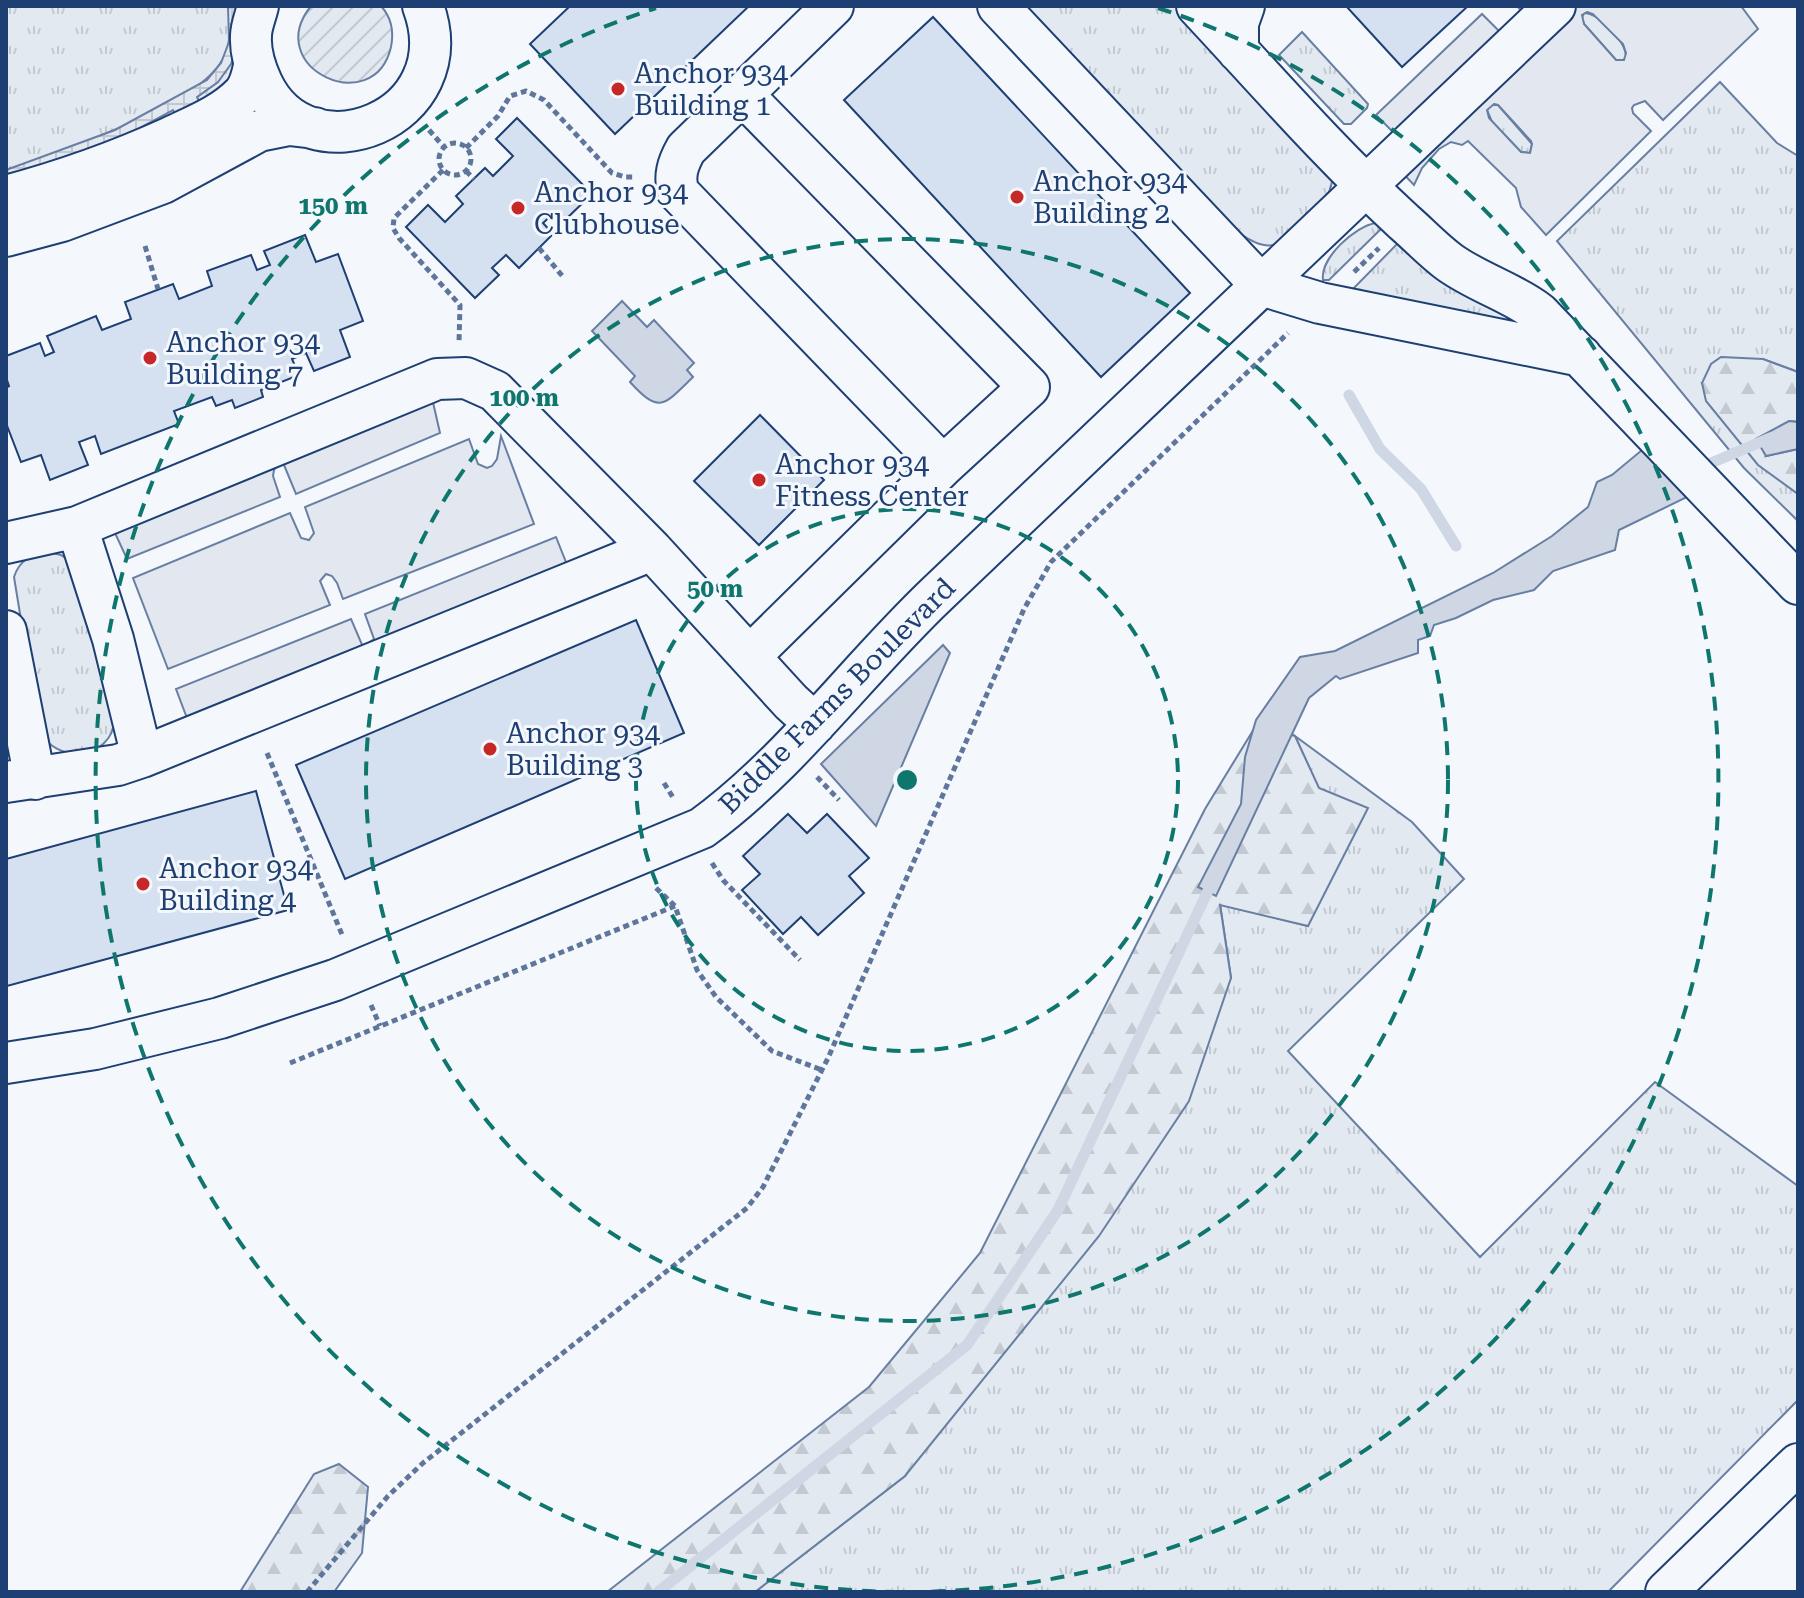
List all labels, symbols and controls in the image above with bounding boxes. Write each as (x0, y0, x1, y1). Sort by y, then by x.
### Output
place label: Anchor 934 Building 1 (634, 57, 789, 122)
marker: Anchor 934 Building 1 (609, 80, 627, 98)
place label: Anchor 934 Building 2 (1033, 165, 1188, 230)
place label: Anchor 934 Clubhouse (534, 176, 689, 241)
marker: Anchor 934 Building 2 (1008, 188, 1026, 206)
text: 150 m (298, 192, 368, 220)
marker: Anchor 934 Clubhouse (509, 199, 527, 217)
place label: Anchor 934 Building 7 (166, 326, 321, 391)
marker: Anchor 934 Building 7 (141, 349, 159, 367)
text: 100 m (489, 384, 559, 412)
place label: Anchor 934 Fitness Center (775, 448, 969, 513)
marker: Anchor 934 Fitness Center (750, 471, 768, 489)
street label: Biddle Farms Boulevard (712, 571, 962, 821)
text: 50 m (687, 575, 743, 603)
place label: Anchor 934 Building 3 (506, 717, 661, 782)
marker: Anchor 934 Building 3 (481, 740, 499, 758)
centre of rings (893, 766, 921, 794)
place label: Anchor 934 Building 4 (159, 852, 314, 917)
marker: Anchor 934 Building 4 (134, 875, 152, 893)

